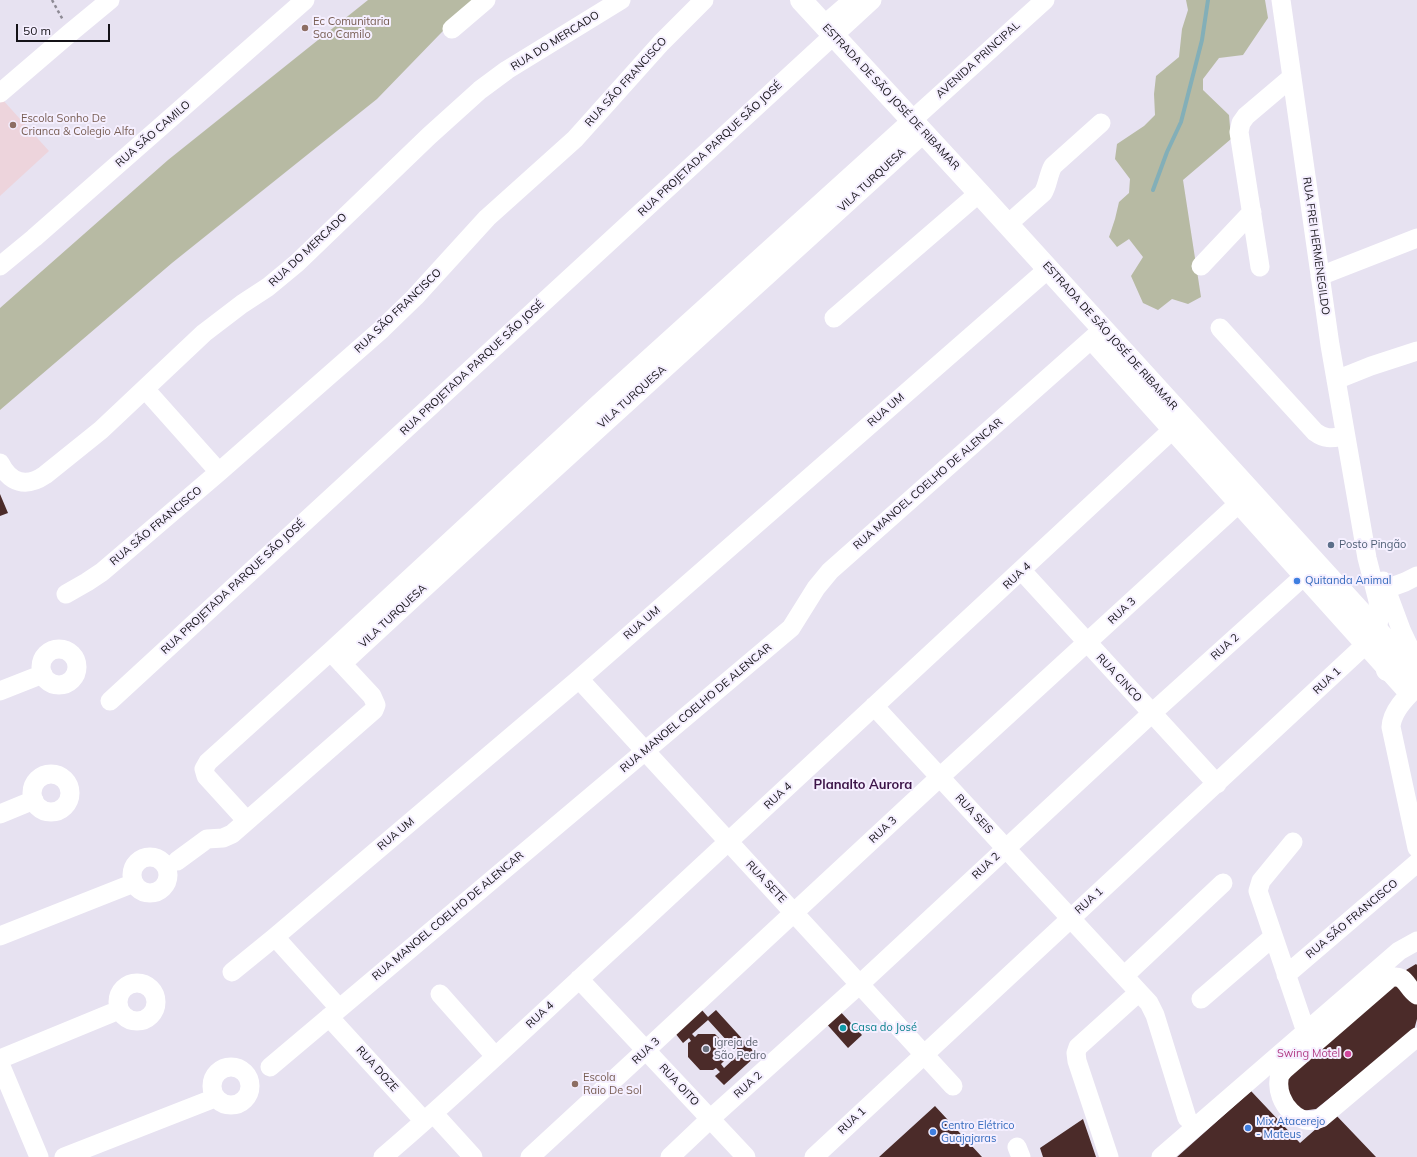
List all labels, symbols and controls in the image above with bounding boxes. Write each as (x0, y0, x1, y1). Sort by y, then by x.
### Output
street label: RUA DO MERCADO (508, 8, 602, 74)
place label: Ec Comunitaria Sao Camilo (313, 15, 390, 41)
scale bar (18, 16, 112, 42)
street label: AVENIDA PRINCIPAL (933, 19, 1023, 101)
street label: ESTRADA DE SÃO JOSÉ DE RIBAMAR (820, 21, 962, 173)
text: 50 m (23, 23, 51, 38)
marker: Ec Comunitaria Sao Camilo (300, 23, 310, 33)
street label: RUA SÃO FRANCISCO (582, 35, 670, 129)
street label: RUA PROJETADA PARQUE SÃO JOSÉ (635, 79, 785, 219)
street label: RUA SÃO CAMILO (113, 98, 193, 170)
place label: Escola Sonho De Crianca & Colegio Alfa (21, 112, 135, 138)
marker: Escola Sonho De Crianca & Colegio Alfa (8, 120, 18, 130)
street label: VILA TURQUESA (836, 145, 908, 215)
street label: RUA FREI HERMENEGILDO (1300, 176, 1332, 316)
street label: RUA DO MERCADO (266, 210, 350, 290)
street label: ESTRADA DE SÃO JOSÉ DE RIBAMAR (1040, 259, 1180, 413)
street label: RUA SÃO FRANCISCO (352, 266, 444, 356)
street label: RUA PROJETADA PARQUE SÃO JOSÉ (397, 298, 547, 438)
street label: VILA TURQUESA (595, 363, 669, 431)
street label: RUA UM (865, 391, 907, 429)
street label: RUA MANOEL COELHO DE ALENCAR (851, 416, 1005, 552)
street label: RUA SÃO FRANCISCO (107, 484, 205, 568)
street label: RUA PROJETADA PARQUE SÃO JOSÉ (158, 517, 308, 657)
place label: Posto Pingão (1339, 538, 1406, 552)
marker: Posto Pingão (1326, 540, 1336, 550)
street label: RUA 4 (1000, 560, 1034, 592)
place label: Quitanda Animal (1305, 574, 1391, 588)
marker: Quitanda Animal (1292, 576, 1302, 586)
street label: VILA TURQUESA (357, 581, 429, 651)
street label: RUA 3 (1105, 595, 1139, 627)
street label: RUA UM (621, 604, 663, 642)
street label: RUA 2 (1208, 631, 1242, 663)
street label: RUA MANOEL COELHO DE ALENCAR (618, 641, 774, 775)
street label: RUA CINCO (1093, 651, 1145, 705)
street label: RUA 1 (1310, 665, 1344, 697)
district label: Planalto Aurora (814, 777, 912, 793)
street label: RUA 4 (761, 780, 795, 812)
street label: RUA SEIS (952, 791, 996, 837)
street label: RUA 3 (866, 814, 900, 846)
street label: RUA UM (375, 815, 417, 853)
street label: RUA MANOEL COELHO DE ALENCAR (370, 849, 526, 983)
street label: RUA 2 (969, 850, 1003, 882)
street label: RUA SETE (743, 858, 789, 906)
street label: RUA SÃO FRANCISCO (1303, 877, 1401, 961)
street label: RUA 1 (1072, 885, 1106, 917)
street label: RUA 4 (523, 999, 557, 1031)
place label: Casa do José (851, 1021, 917, 1035)
marker: Casa do José (838, 1023, 848, 1033)
street label: RUA 3 (629, 1035, 663, 1067)
place label: Igreja de São Pedro (714, 1036, 766, 1062)
street label: RUA DOZE (353, 1044, 401, 1094)
marker: Igreja de São Pedro (701, 1044, 711, 1054)
place label: Swing Motel (1277, 1047, 1340, 1061)
marker: Swing Motel (1343, 1049, 1353, 1059)
street label: RUA OITO (656, 1061, 702, 1109)
street label: RUA 2 (731, 1069, 765, 1101)
place label: Escola Raio De Sol (583, 1071, 642, 1097)
marker: Escola Raio De Sol (570, 1079, 580, 1089)
street label: RUA 1 (835, 1105, 869, 1137)
place label: Mix Atacerejo - Mateus (1256, 1115, 1325, 1141)
place label: Centro Elétrico Guajajaras (941, 1119, 1015, 1145)
marker: Mix Atacerejo - Mateus (1243, 1123, 1253, 1133)
marker: Centro Elétrico Guajajaras (928, 1127, 938, 1137)

